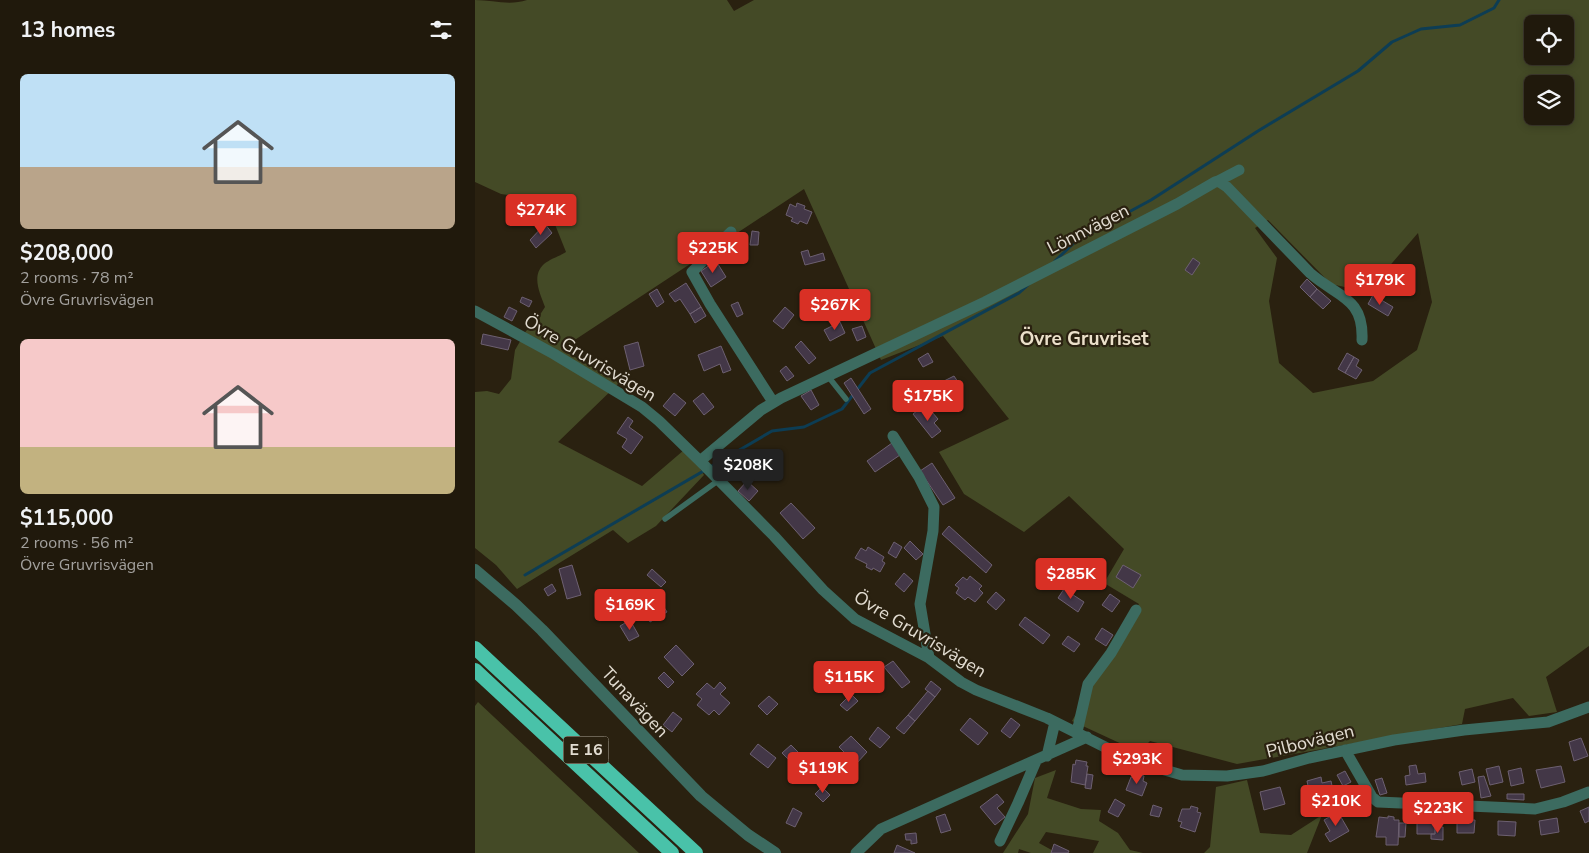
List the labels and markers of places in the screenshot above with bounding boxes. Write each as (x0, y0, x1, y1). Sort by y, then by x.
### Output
pin: $274K (506, 194, 576, 236)
pin: $225K (678, 232, 748, 274)
pin: $179K (1345, 264, 1415, 306)
pin: $267K (800, 288, 870, 331)
pin: $175K (893, 380, 963, 422)
pin: $208K (713, 448, 783, 491)
pin: $285K (1036, 558, 1106, 600)
pin: $169K (595, 588, 665, 631)
pin: $115K (814, 660, 884, 703)
pin: $293K (1102, 742, 1172, 785)
pin: $119K (788, 752, 858, 794)
pin: $210K (1301, 784, 1371, 827)
pin: $223K (1403, 792, 1473, 834)

